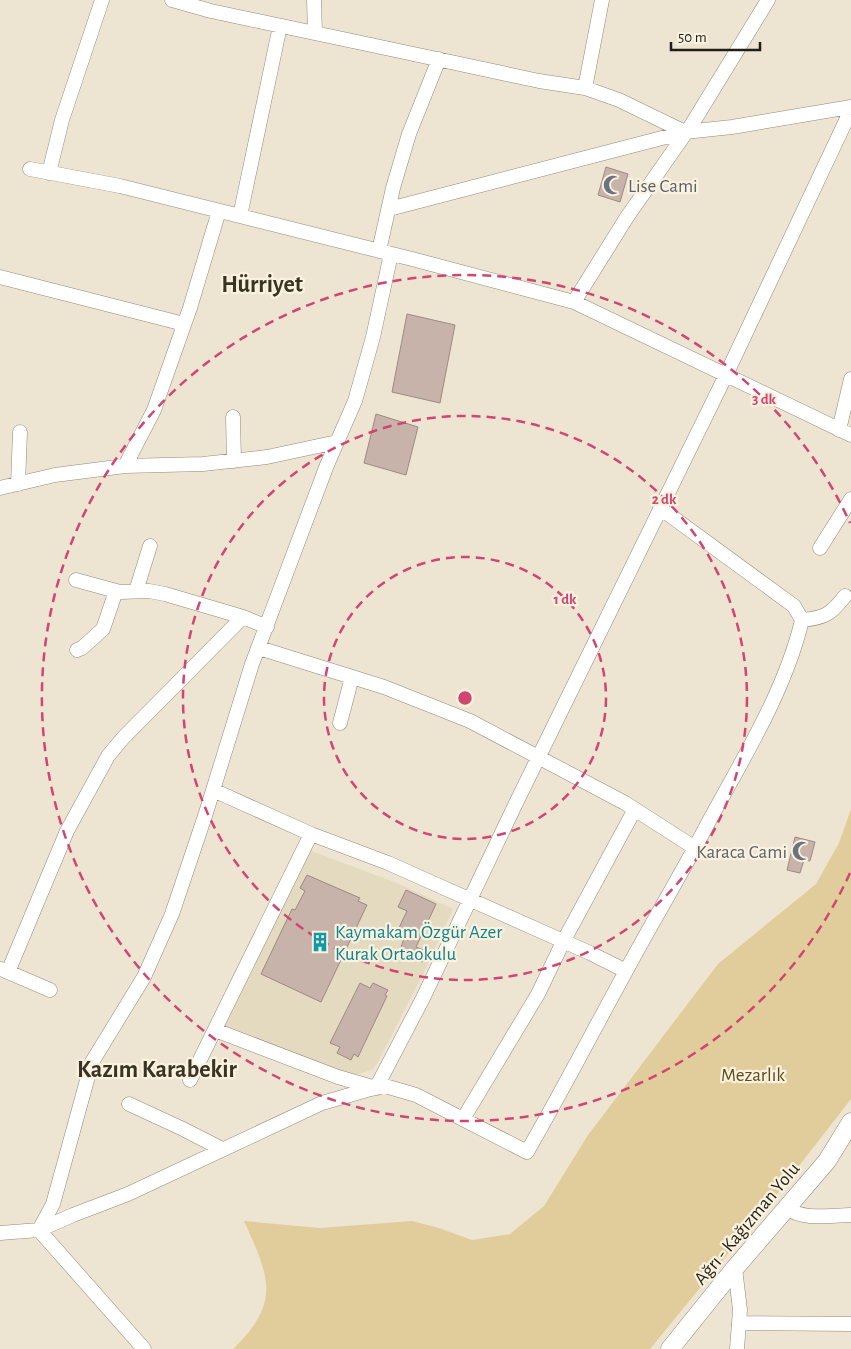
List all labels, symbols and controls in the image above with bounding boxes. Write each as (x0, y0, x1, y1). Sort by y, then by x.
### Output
scale bar (671, 20, 760, 52)
text: 50 m (678, 30, 707, 45)
mosque icon: Lise Cami (602, 174, 624, 196)
place label: Lise Cami (628, 177, 698, 196)
district label: Hürriyet (221, 273, 303, 297)
text: 3 dk (752, 392, 777, 407)
text: 2 dk (652, 492, 677, 507)
text: 1 dk (554, 592, 577, 607)
centre of rings (456, 689, 474, 707)
mosque icon: Karaca Cami (791, 840, 813, 862)
place label: Karaca Cami (696, 843, 787, 862)
place label: Kaymakam Özgür Azer Kurak Ortaokulu (335, 922, 502, 964)
building icon: Kaymakam Özgür Azer Kurak Ortaokulu (309, 931, 331, 953)
district label: Kazım Karabekir (77, 1058, 238, 1082)
park label: Mezarlık (721, 1066, 785, 1085)
street label: Ağrı - Kağızman Yolu (691, 1159, 804, 1289)

